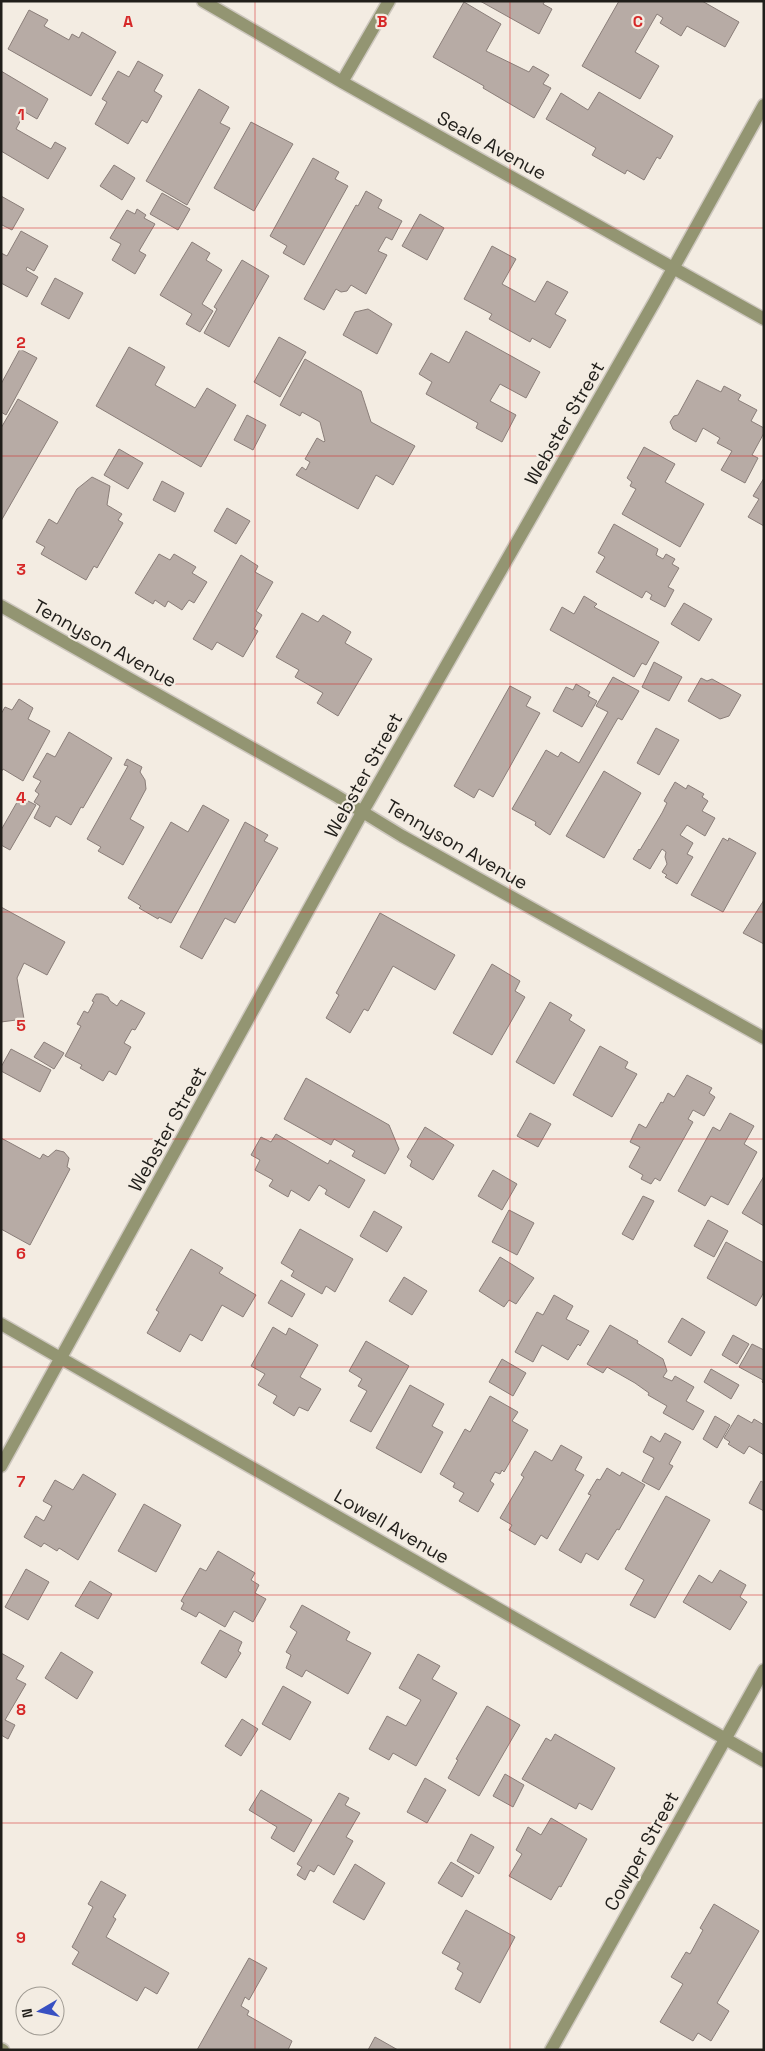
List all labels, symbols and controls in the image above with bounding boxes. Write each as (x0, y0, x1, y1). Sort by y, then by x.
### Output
text: A (123, 11, 133, 32)
text: B (377, 11, 387, 32)
text: C (633, 11, 643, 32)
text: 1 (17, 104, 25, 125)
street label: Seale Avenue (433, 105, 551, 186)
text: 2 (16, 332, 26, 353)
street label: Webster Street (519, 357, 610, 490)
text: 3 (16, 559, 26, 580)
street label: Tennyson Avenue (29, 594, 181, 693)
street label: Webster Street (319, 708, 408, 842)
text: 4 (16, 787, 26, 808)
street label: Tennyson Avenue (381, 794, 532, 895)
text: 5 (16, 1015, 26, 1036)
street label: Webster Street (123, 1062, 212, 1196)
text: 6 (16, 1243, 26, 1264)
text: 7 (17, 1471, 26, 1492)
street label: Lowell Avenue (330, 1483, 454, 1570)
text: 8 (16, 1699, 26, 1720)
street label: Cowper Street (598, 1787, 685, 1915)
text: 9 (16, 1927, 26, 1948)
north arrow (15, 1986, 65, 2036)
text: N (18, 2007, 37, 2019)

